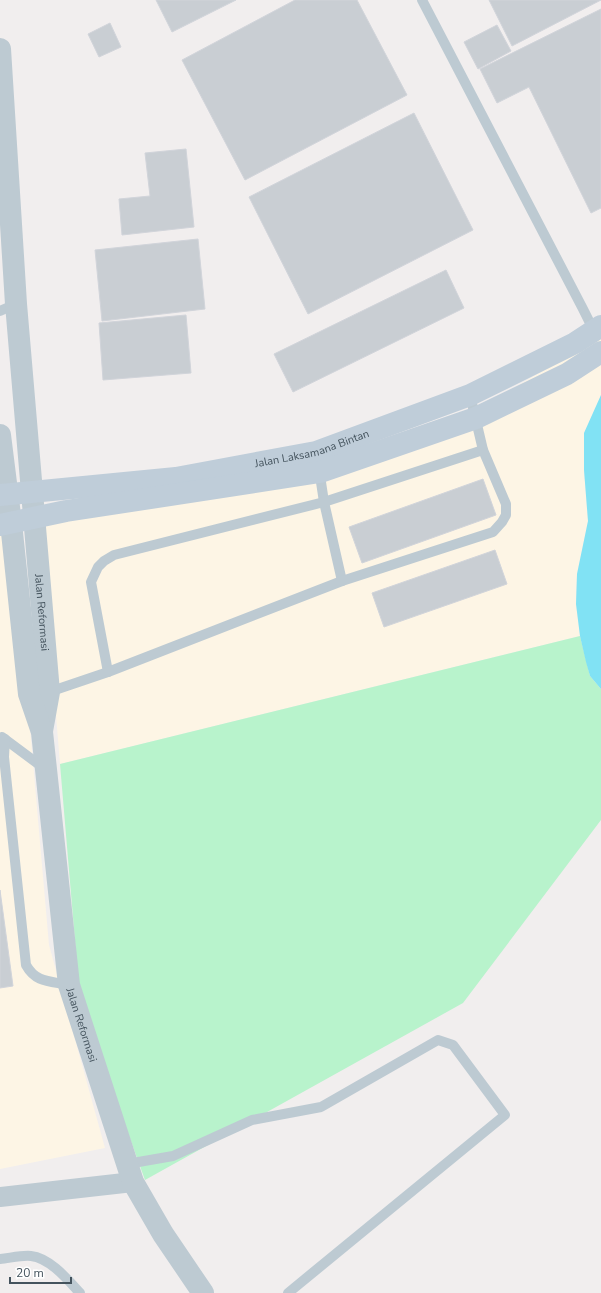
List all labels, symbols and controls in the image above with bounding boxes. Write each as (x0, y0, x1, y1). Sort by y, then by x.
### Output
street label: Jalan Laksamana Bintan (252, 426, 371, 471)
street label: Jalan Reformasi (31, 572, 53, 652)
street label: Jalan Reformasi (63, 985, 101, 1064)
scale bar (10, 1259, 71, 1285)
text: 20 m (16, 1265, 44, 1281)

